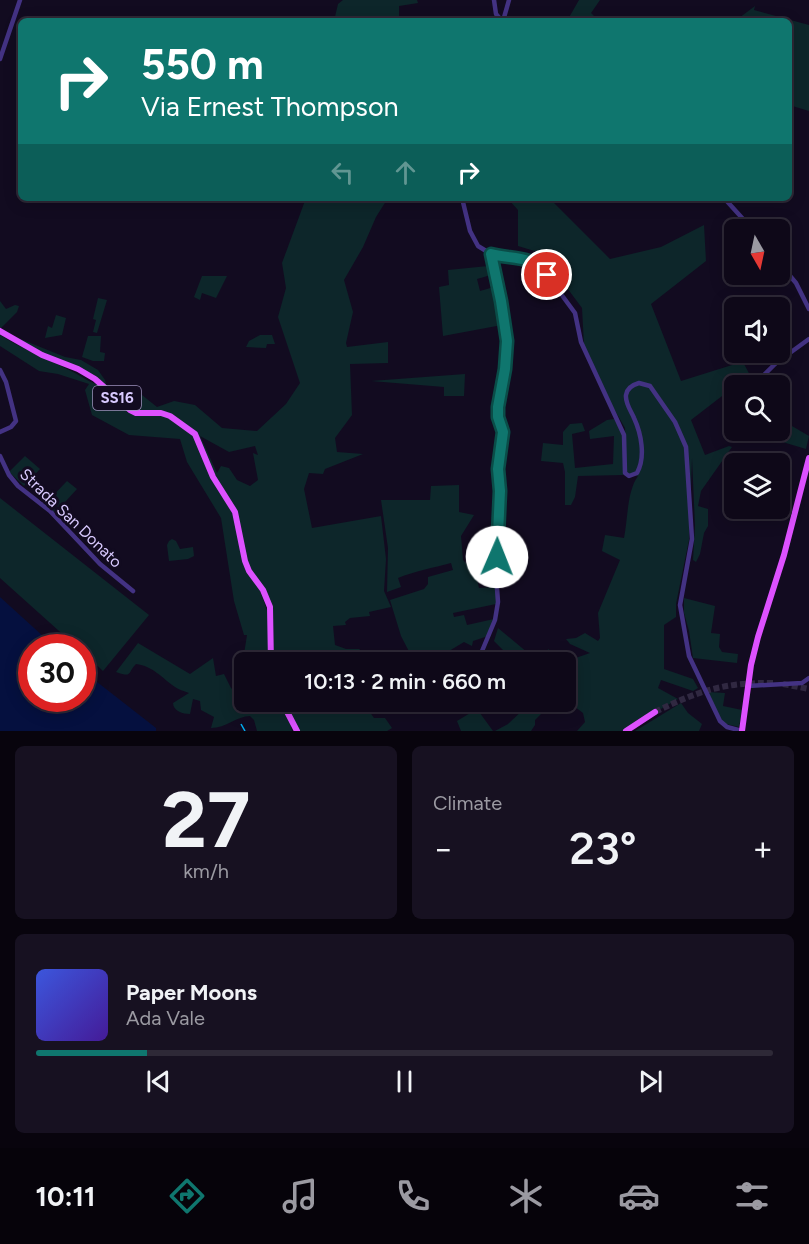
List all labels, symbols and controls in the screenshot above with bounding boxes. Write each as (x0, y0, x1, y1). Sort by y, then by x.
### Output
text: 550 m (141, 39, 264, 90)
icon: right (42, 42, 120, 120)
text: Via Ernest Thompson (141, 90, 399, 123)
icon: left (326, 156, 359, 189)
icon: ahead (389, 156, 422, 189)
icon: right (452, 156, 485, 189)
north arrow (724, 219, 790, 285)
map controls (724, 219, 790, 519)
pin (521, 249, 572, 300)
icon: arrive (530, 258, 563, 291)
button: sound (724, 297, 790, 363)
button: search (724, 375, 790, 441)
road number: SS16 (93, 386, 141, 410)
button: layers (724, 453, 790, 519)
street label: Strada San Donato (16, 464, 126, 572)
position arrow (465, 525, 529, 589)
speed limit sign: 30 (18, 634, 96, 712)
text: 10:13 · 2 min · 660 m (304, 668, 506, 695)
text: 27 (162, 773, 250, 867)
text: Climate (433, 791, 502, 815)
text: 23° (569, 821, 637, 875)
text: − (433, 829, 454, 868)
text: + (752, 829, 773, 868)
text: km/h (183, 859, 229, 883)
text: Paper Moons (126, 979, 257, 1006)
text: Ada Vale (126, 1006, 205, 1030)
icon: previous (142, 1065, 175, 1098)
icon: pause (388, 1065, 421, 1098)
icon: next (634, 1065, 667, 1098)
icon: directions (166, 1175, 208, 1217)
icon: music (279, 1175, 321, 1217)
icon: phone (392, 1175, 434, 1217)
icon: climate (505, 1175, 547, 1217)
icon: car (618, 1175, 660, 1217)
icon: filters (731, 1175, 773, 1217)
text: 10:11 (36, 1180, 95, 1213)

